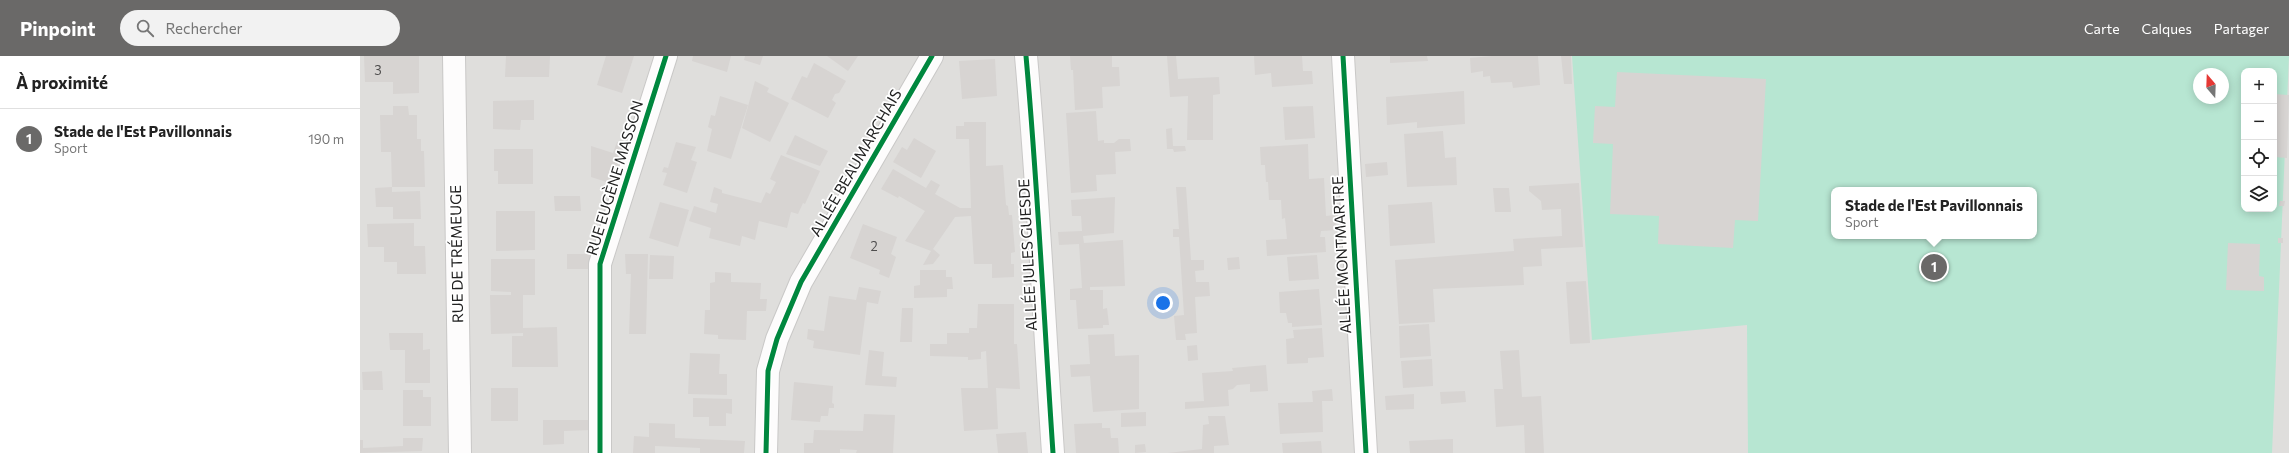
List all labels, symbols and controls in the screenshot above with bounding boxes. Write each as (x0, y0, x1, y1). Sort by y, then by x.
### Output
search box (120, 10, 400, 46)
text: Pinpoint (20, 17, 96, 40)
icon: search (134, 17, 156, 39)
text: Rechercher (166, 19, 243, 37)
text: Carte (2084, 20, 2120, 37)
text: Calques (2142, 20, 2192, 37)
text: Partager (2214, 20, 2269, 37)
house number: 3 (374, 62, 382, 78)
north arrow (2193, 68, 2229, 104)
map controls (2241, 68, 2277, 212)
button: + (2241, 68, 2277, 104)
text: À proximité (16, 72, 108, 93)
street label: ALLÉE BEAUMARCHAIS (805, 85, 905, 239)
street label: RUE EUGÈNE MASSON (581, 98, 646, 257)
button: − (2241, 104, 2277, 140)
text: Stade de l'Est Pavillonnais (54, 122, 232, 140)
text: 1 (26, 131, 32, 147)
text: 190 m (308, 131, 344, 147)
text: Sport (54, 140, 88, 156)
button: locate (2241, 140, 2277, 176)
street label: ALLÉE MONTMARTRE (1327, 176, 1354, 334)
button: layers (2241, 176, 2277, 212)
street label: ALLÉE JULES GUESDE (1013, 178, 1040, 332)
street label: RUE DE TRÉMEUGE (445, 185, 466, 323)
popup (1831, 187, 2037, 239)
text: Stade de l'Est Pavillonnais (1845, 196, 2023, 214)
text: Sport (1845, 214, 1879, 230)
house number: 2 (870, 238, 878, 254)
pin: 1 (1921, 252, 1947, 282)
your location (1153, 293, 1173, 313)

